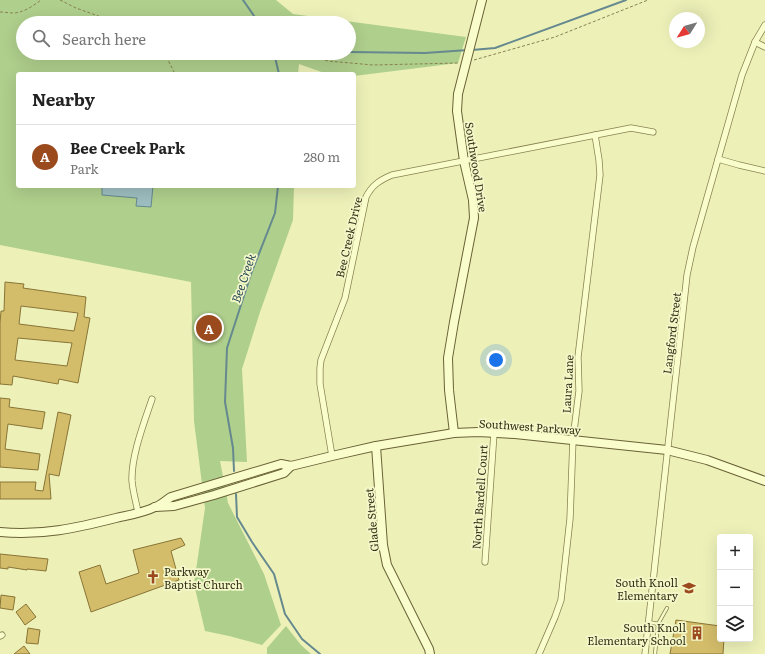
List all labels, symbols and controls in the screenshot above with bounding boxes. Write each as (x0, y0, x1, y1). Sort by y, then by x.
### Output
north arrow (669, 12, 705, 48)
search box (16, 16, 356, 60)
icon: search (30, 27, 52, 49)
text: Search here (62, 27, 146, 50)
text: Nearby (32, 86, 95, 111)
street label: Southwood Drive (462, 121, 492, 213)
text: Bee Creek Park (70, 136, 185, 159)
text: A (40, 147, 50, 166)
text: 280 m (304, 147, 340, 166)
text: Park (70, 159, 99, 178)
street label: Bee Creek Drive (331, 195, 365, 279)
water label: Bee Creek (226, 251, 260, 305)
street label: Langford Street (658, 291, 684, 375)
pin: A (196, 313, 222, 343)
your location (486, 350, 506, 370)
street label: Laura Lane (557, 354, 577, 414)
street label: Southwest Parkway (478, 414, 582, 438)
street label: North Bardell Court (467, 444, 491, 550)
street label: Glade Street (360, 487, 382, 552)
map controls (717, 534, 753, 642)
button: + (717, 534, 753, 570)
place label: Parkway Baptist Church (164, 563, 243, 592)
church icon: Parkway Baptist Church (145, 569, 161, 585)
button: − (717, 570, 753, 606)
place label: South Knoll Elementary (615, 574, 679, 603)
school or university icon: South Knoll Elementary (681, 580, 697, 596)
button: layers (717, 606, 753, 642)
place label: South Knoll Elementary School (587, 619, 686, 648)
building icon: South Knoll Elementary School (689, 625, 705, 641)

